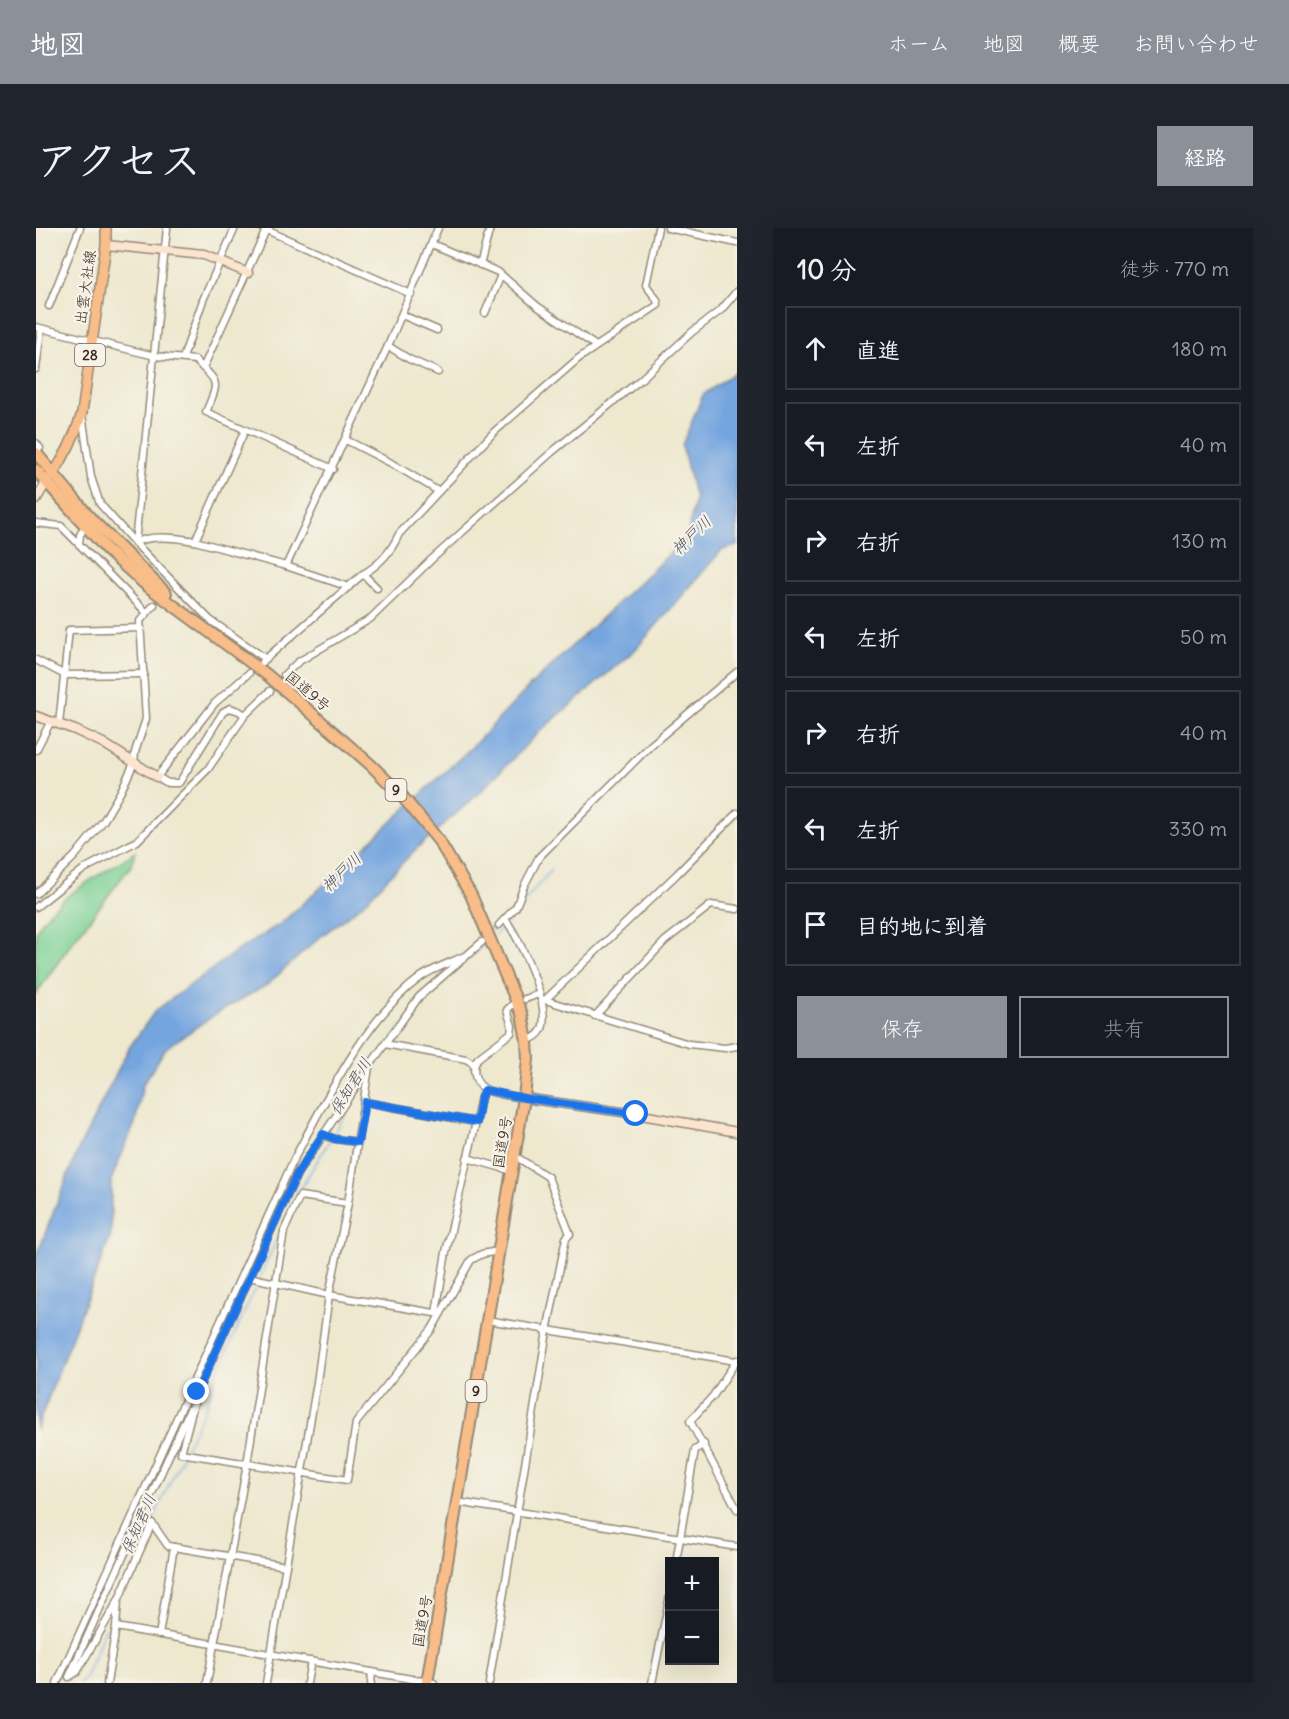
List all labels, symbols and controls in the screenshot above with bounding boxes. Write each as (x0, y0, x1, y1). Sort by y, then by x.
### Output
text: 地図 (30, 26, 86, 62)
text: ホーム (888, 30, 950, 57)
text: 地図 (983, 30, 1025, 57)
text: 概要 (1058, 30, 1100, 57)
text: お問い合わせ (1133, 30, 1259, 57)
button: 経路 (1157, 126, 1253, 186)
text: アクセス (36, 134, 201, 186)
street label: 出雲大社線 (70, 249, 100, 325)
text: 10 分 (797, 253, 857, 286)
text: 徒歩 · 770 m (1120, 256, 1229, 281)
icon: ahead (799, 332, 832, 365)
text: 直進 (856, 336, 900, 364)
text: 180 m (1172, 336, 1227, 361)
road number: 28 (75, 344, 105, 366)
icon: left (799, 428, 832, 461)
text: 左折 (856, 432, 900, 460)
text: 40 m (1180, 432, 1227, 457)
water label: 神戸川 (667, 511, 715, 559)
icon: right (799, 524, 832, 557)
text: 右折 (856, 528, 900, 556)
text: 130 m (1172, 528, 1227, 553)
icon: left (799, 620, 832, 653)
text: 左折 (856, 624, 900, 652)
text: 50 m (1180, 624, 1227, 649)
street label: 国道9号 (281, 666, 335, 716)
icon: right (799, 716, 832, 749)
text: 右折 (856, 720, 900, 748)
text: 40 m (1180, 720, 1227, 745)
road number: 9 (386, 779, 406, 801)
icon: left (799, 812, 832, 845)
text: 左折 (856, 816, 900, 844)
text: 330 m (1169, 816, 1227, 841)
water label: 神戸川 (317, 848, 365, 896)
icon: arrive (799, 908, 832, 941)
text: 目的地に到着 (856, 912, 988, 940)
button: 保存 (797, 996, 1007, 1058)
button: 共有 (1019, 996, 1229, 1058)
water label: 保知君川 (325, 1054, 375, 1118)
route start (622, 1100, 648, 1126)
street label: 国道9号 (488, 1114, 516, 1170)
route end (183, 1378, 209, 1404)
road number: 9 (466, 1380, 486, 1402)
water label: 保知君川 (116, 1491, 160, 1557)
map controls (665, 1557, 719, 1665)
button: + (665, 1557, 719, 1611)
street label: 国道9号 (408, 1593, 436, 1649)
button: − (665, 1611, 719, 1665)

